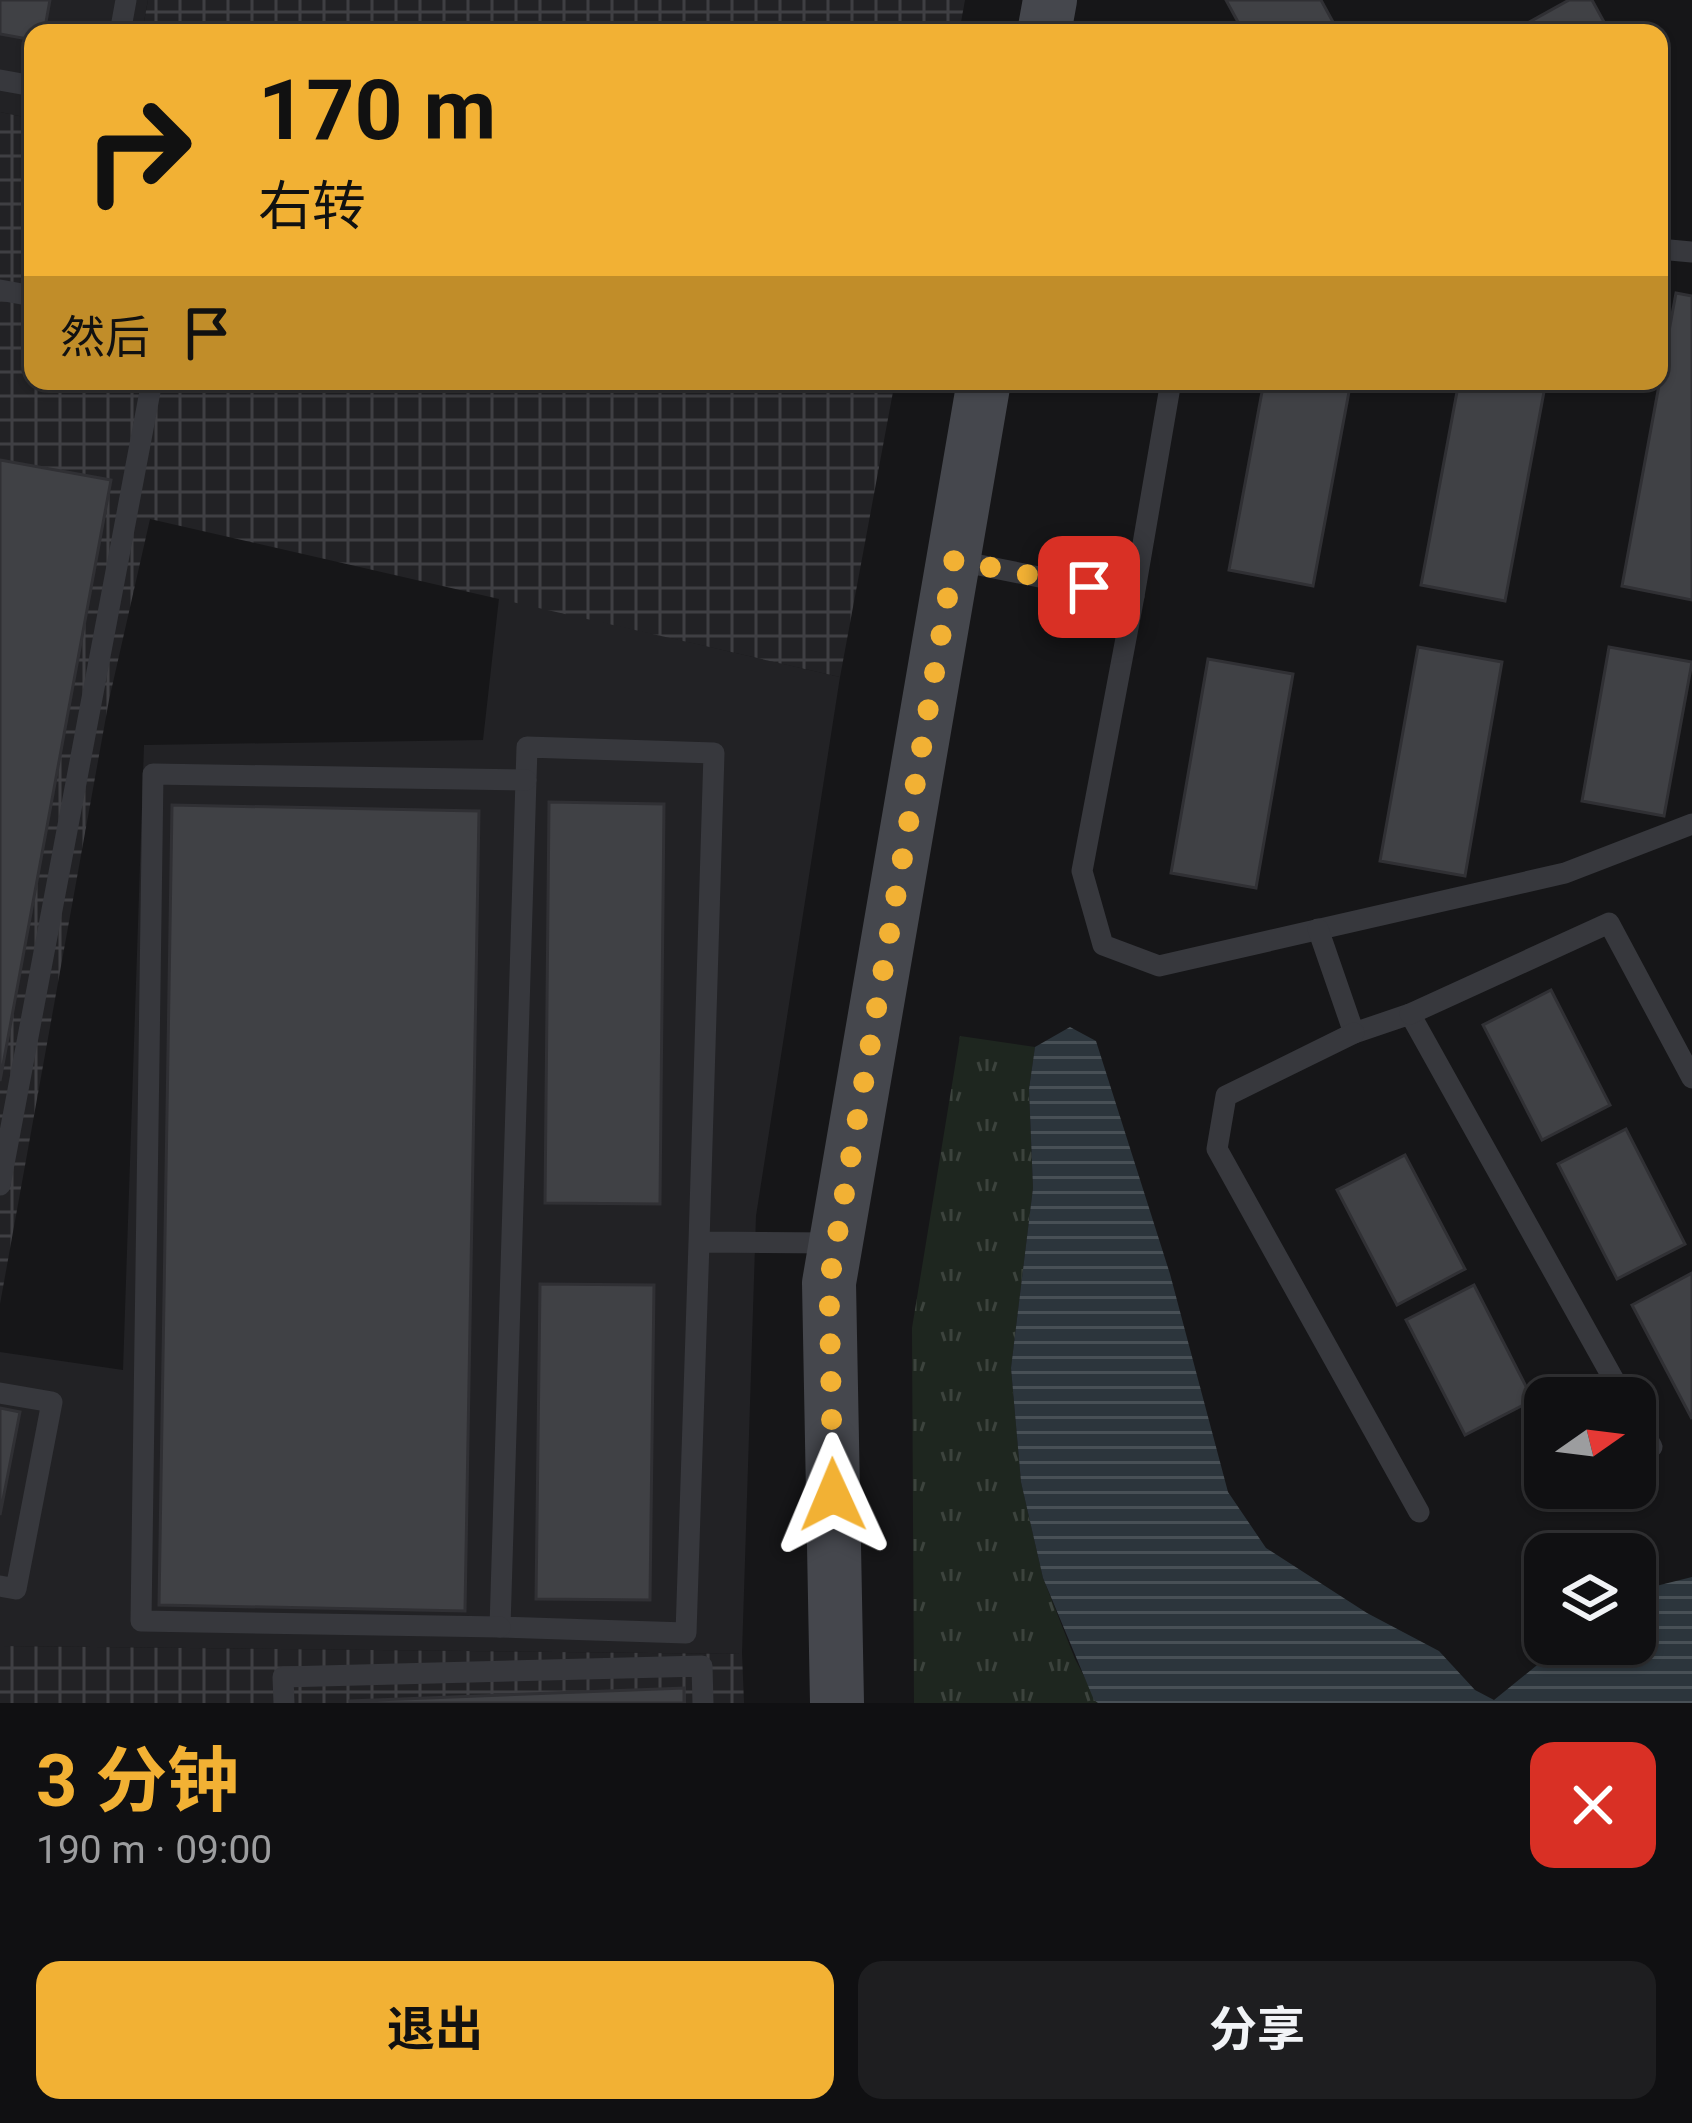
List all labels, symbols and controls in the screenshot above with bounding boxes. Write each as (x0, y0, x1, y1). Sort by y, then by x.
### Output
text: 170 m (258, 61, 496, 160)
icon: right (60, 72, 216, 228)
text: 右转 (258, 175, 366, 238)
icon: arrive (174, 300, 240, 366)
text: 然后 (60, 311, 150, 364)
pin (1038, 536, 1140, 638)
icon: arrive (1056, 554, 1122, 620)
north arrow (1524, 1377, 1656, 1509)
map controls (1524, 1377, 1656, 1665)
position arrow (770, 1432, 896, 1558)
button: layers (1524, 1533, 1656, 1665)
text: 3 分钟 (36, 1739, 239, 1824)
button: close (1530, 1742, 1656, 1868)
text: 190 m · 09:00 (36, 1827, 272, 1873)
button: 退出 (36, 1961, 834, 2099)
button: 分享 (858, 1961, 1656, 2099)

